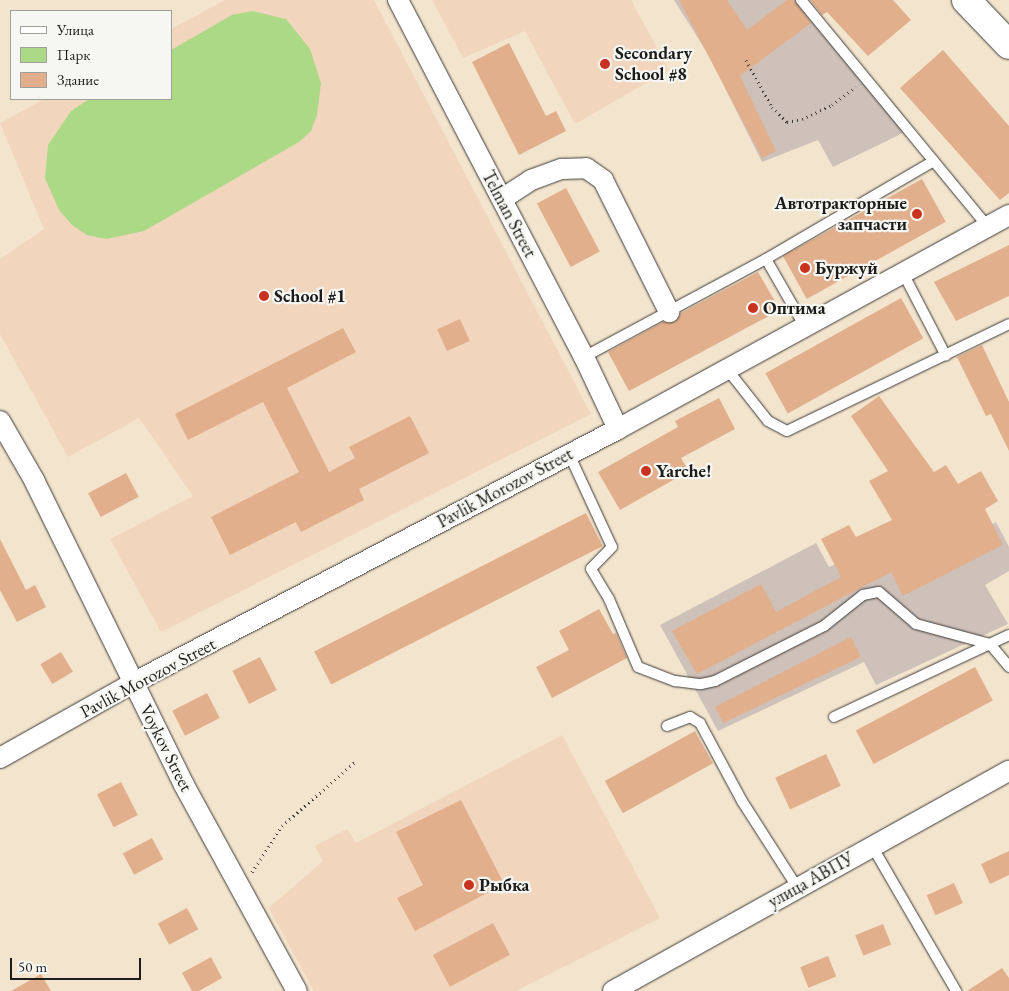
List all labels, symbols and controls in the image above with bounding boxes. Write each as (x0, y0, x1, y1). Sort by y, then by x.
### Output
legend (10, 10, 172, 100)
text: Улица (57, 20, 94, 39)
place label: Secondary School #8 (615, 43, 692, 86)
text: Парк (57, 45, 90, 64)
marker: Secondary School #8 (599, 58, 611, 70)
text: Здание (57, 70, 99, 89)
street label: Telman Street (477, 167, 541, 261)
place label: Автотракторные запчасти (774, 193, 907, 235)
marker: Автотракторные запчасти (911, 208, 923, 220)
place label: Буржуй (815, 257, 878, 279)
marker: Буржуй (799, 262, 811, 274)
place label: School #1 (274, 285, 346, 307)
marker: School #1 (258, 290, 270, 302)
place label: Оптима (763, 297, 826, 319)
marker: Оптима (747, 302, 759, 314)
street label: Pavlik Morozov Street (434, 443, 576, 533)
place label: Yarche! (656, 460, 711, 482)
marker: Yarche! (640, 465, 652, 477)
street label: Pavlik Morozov Street (77, 633, 219, 723)
street label: Voykov Street (135, 701, 197, 795)
street label: улица АВПУ (764, 848, 858, 912)
place label: Рыбка (479, 874, 529, 896)
marker: Рыбка (463, 879, 475, 891)
scale bar (12, 948, 144, 980)
text: 50 m (18, 957, 47, 976)

